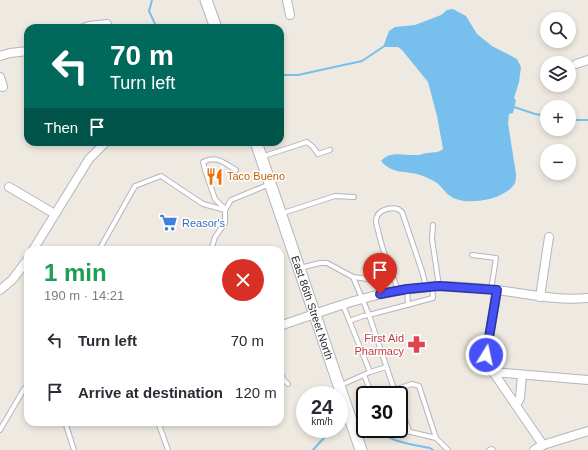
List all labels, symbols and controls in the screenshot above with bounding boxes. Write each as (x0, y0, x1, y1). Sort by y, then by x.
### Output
map controls (540, 12, 576, 180)
button: search (540, 12, 576, 48)
icon: left (44, 40, 96, 92)
text: 70 m (110, 40, 174, 71)
button: layers (540, 56, 576, 92)
text: Turn left (110, 73, 175, 93)
button: + (540, 100, 576, 136)
icon: arrive (86, 116, 108, 138)
text: Then (44, 119, 78, 136)
button: − (540, 144, 576, 180)
restaurant icon: Taco Bueno (204, 166, 224, 186)
place label: Taco Bueno (227, 170, 285, 182)
supermarket icon: Reasor's (159, 213, 179, 233)
place label: Reasor's (182, 217, 226, 229)
pin (363, 253, 397, 294)
street label: East 86th Street North (289, 254, 336, 361)
text: 1 min (44, 259, 107, 286)
button: close (222, 259, 264, 301)
icon: arrive (369, 259, 391, 281)
text: 190 m · 14:21 (44, 288, 124, 303)
icon: left (44, 329, 66, 351)
text: Turn left (78, 332, 137, 349)
text: 70 m (231, 332, 264, 349)
place label: First Aid Pharmacy (354, 332, 404, 357)
pharmacy icon: First Aid Pharmacy (407, 334, 427, 354)
position arrow (465, 334, 507, 376)
icon: arrive (44, 381, 66, 403)
text: Arrive at destination (78, 384, 223, 401)
text: 120 m (235, 384, 277, 401)
speed limit sign: 30 (356, 386, 408, 438)
text: 24 (311, 396, 333, 418)
text: km/h (311, 416, 333, 427)

